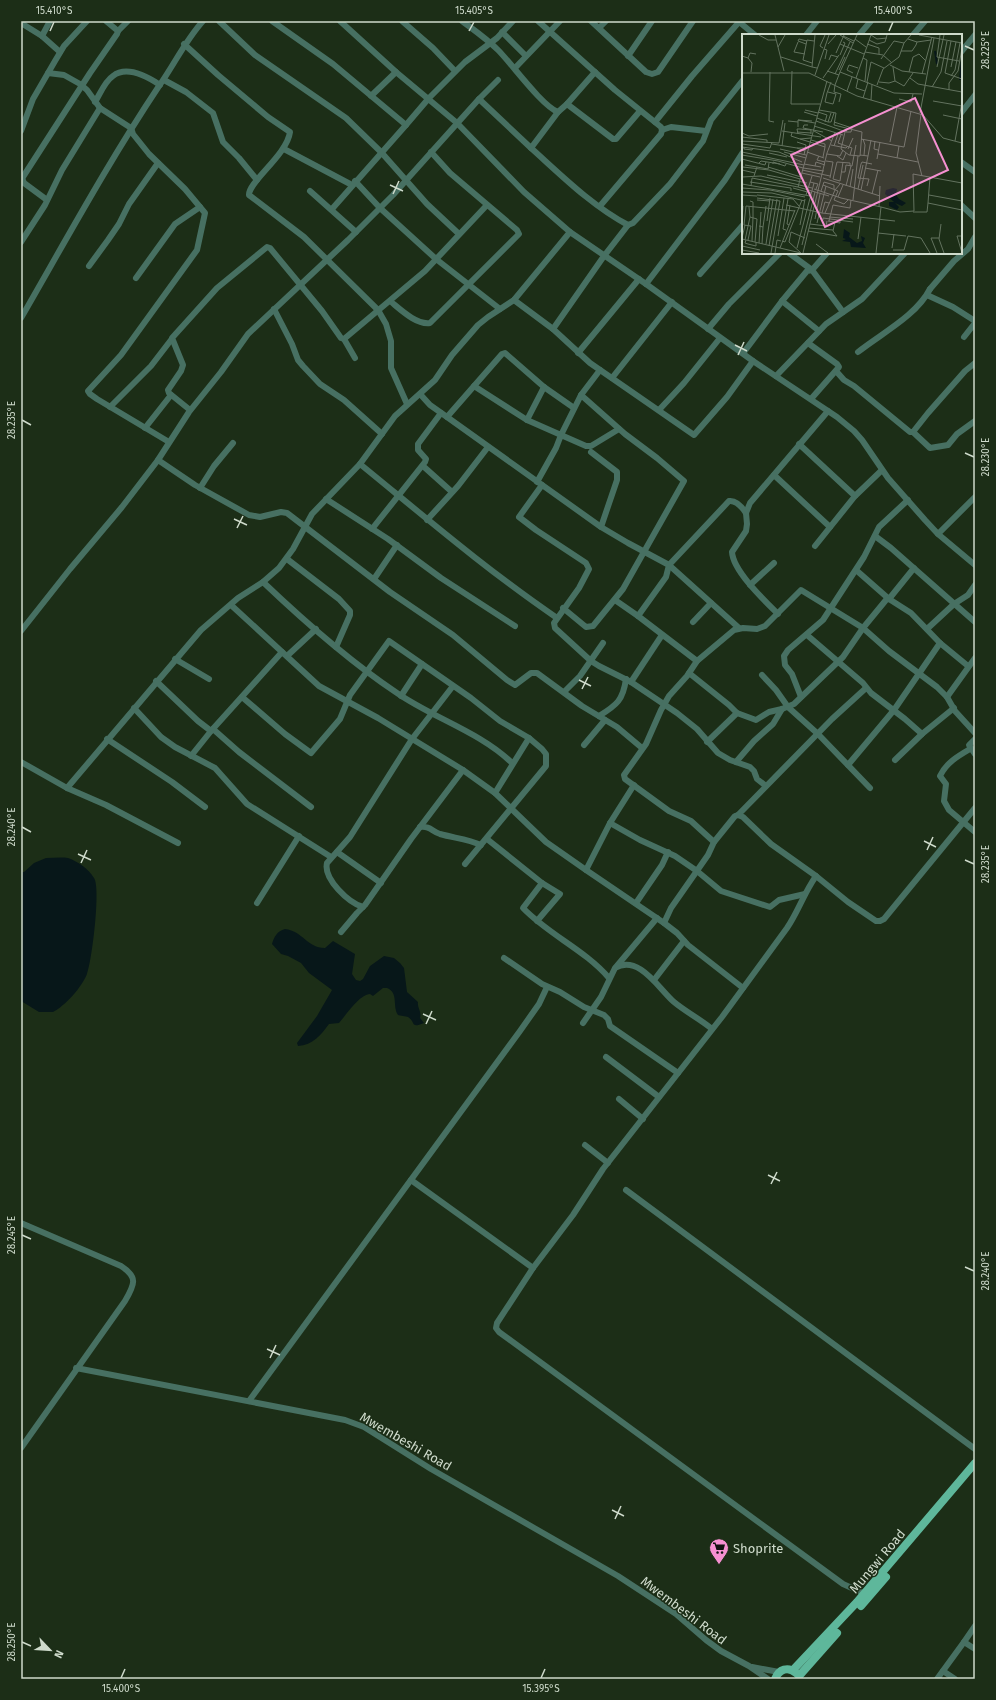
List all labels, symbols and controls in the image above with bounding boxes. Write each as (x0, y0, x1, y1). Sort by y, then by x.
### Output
text: 15.410°S (36, 5, 73, 17)
text: 15.405°S (455, 5, 493, 17)
text: 15.400°S (874, 5, 913, 17)
text: 28.225°E (980, 31, 992, 69)
inset map (742, 34, 962, 254)
text: 28.235°E (6, 401, 18, 439)
text: 28.230°E (980, 438, 992, 476)
text: 28.240°E (6, 807, 18, 847)
text: 28.235°E (980, 845, 992, 883)
text: 28.245°E (6, 1216, 18, 1254)
text: 28.240°E (980, 1251, 992, 1291)
street label: Mwembeshi Road (357, 1409, 454, 1474)
street label: Mungwi Road (846, 1526, 908, 1596)
supermarket icon: Shoprite (708, 1537, 730, 1565)
place label: Shoprite (733, 1541, 783, 1556)
street label: Mwembeshi Road (638, 1573, 729, 1647)
text: 28.250°E (6, 1623, 18, 1661)
north arrow (30, 1630, 70, 1670)
text: N (51, 1648, 66, 1660)
text: 15.400°S (102, 1683, 141, 1695)
text: 15.395°S (522, 1683, 560, 1695)

